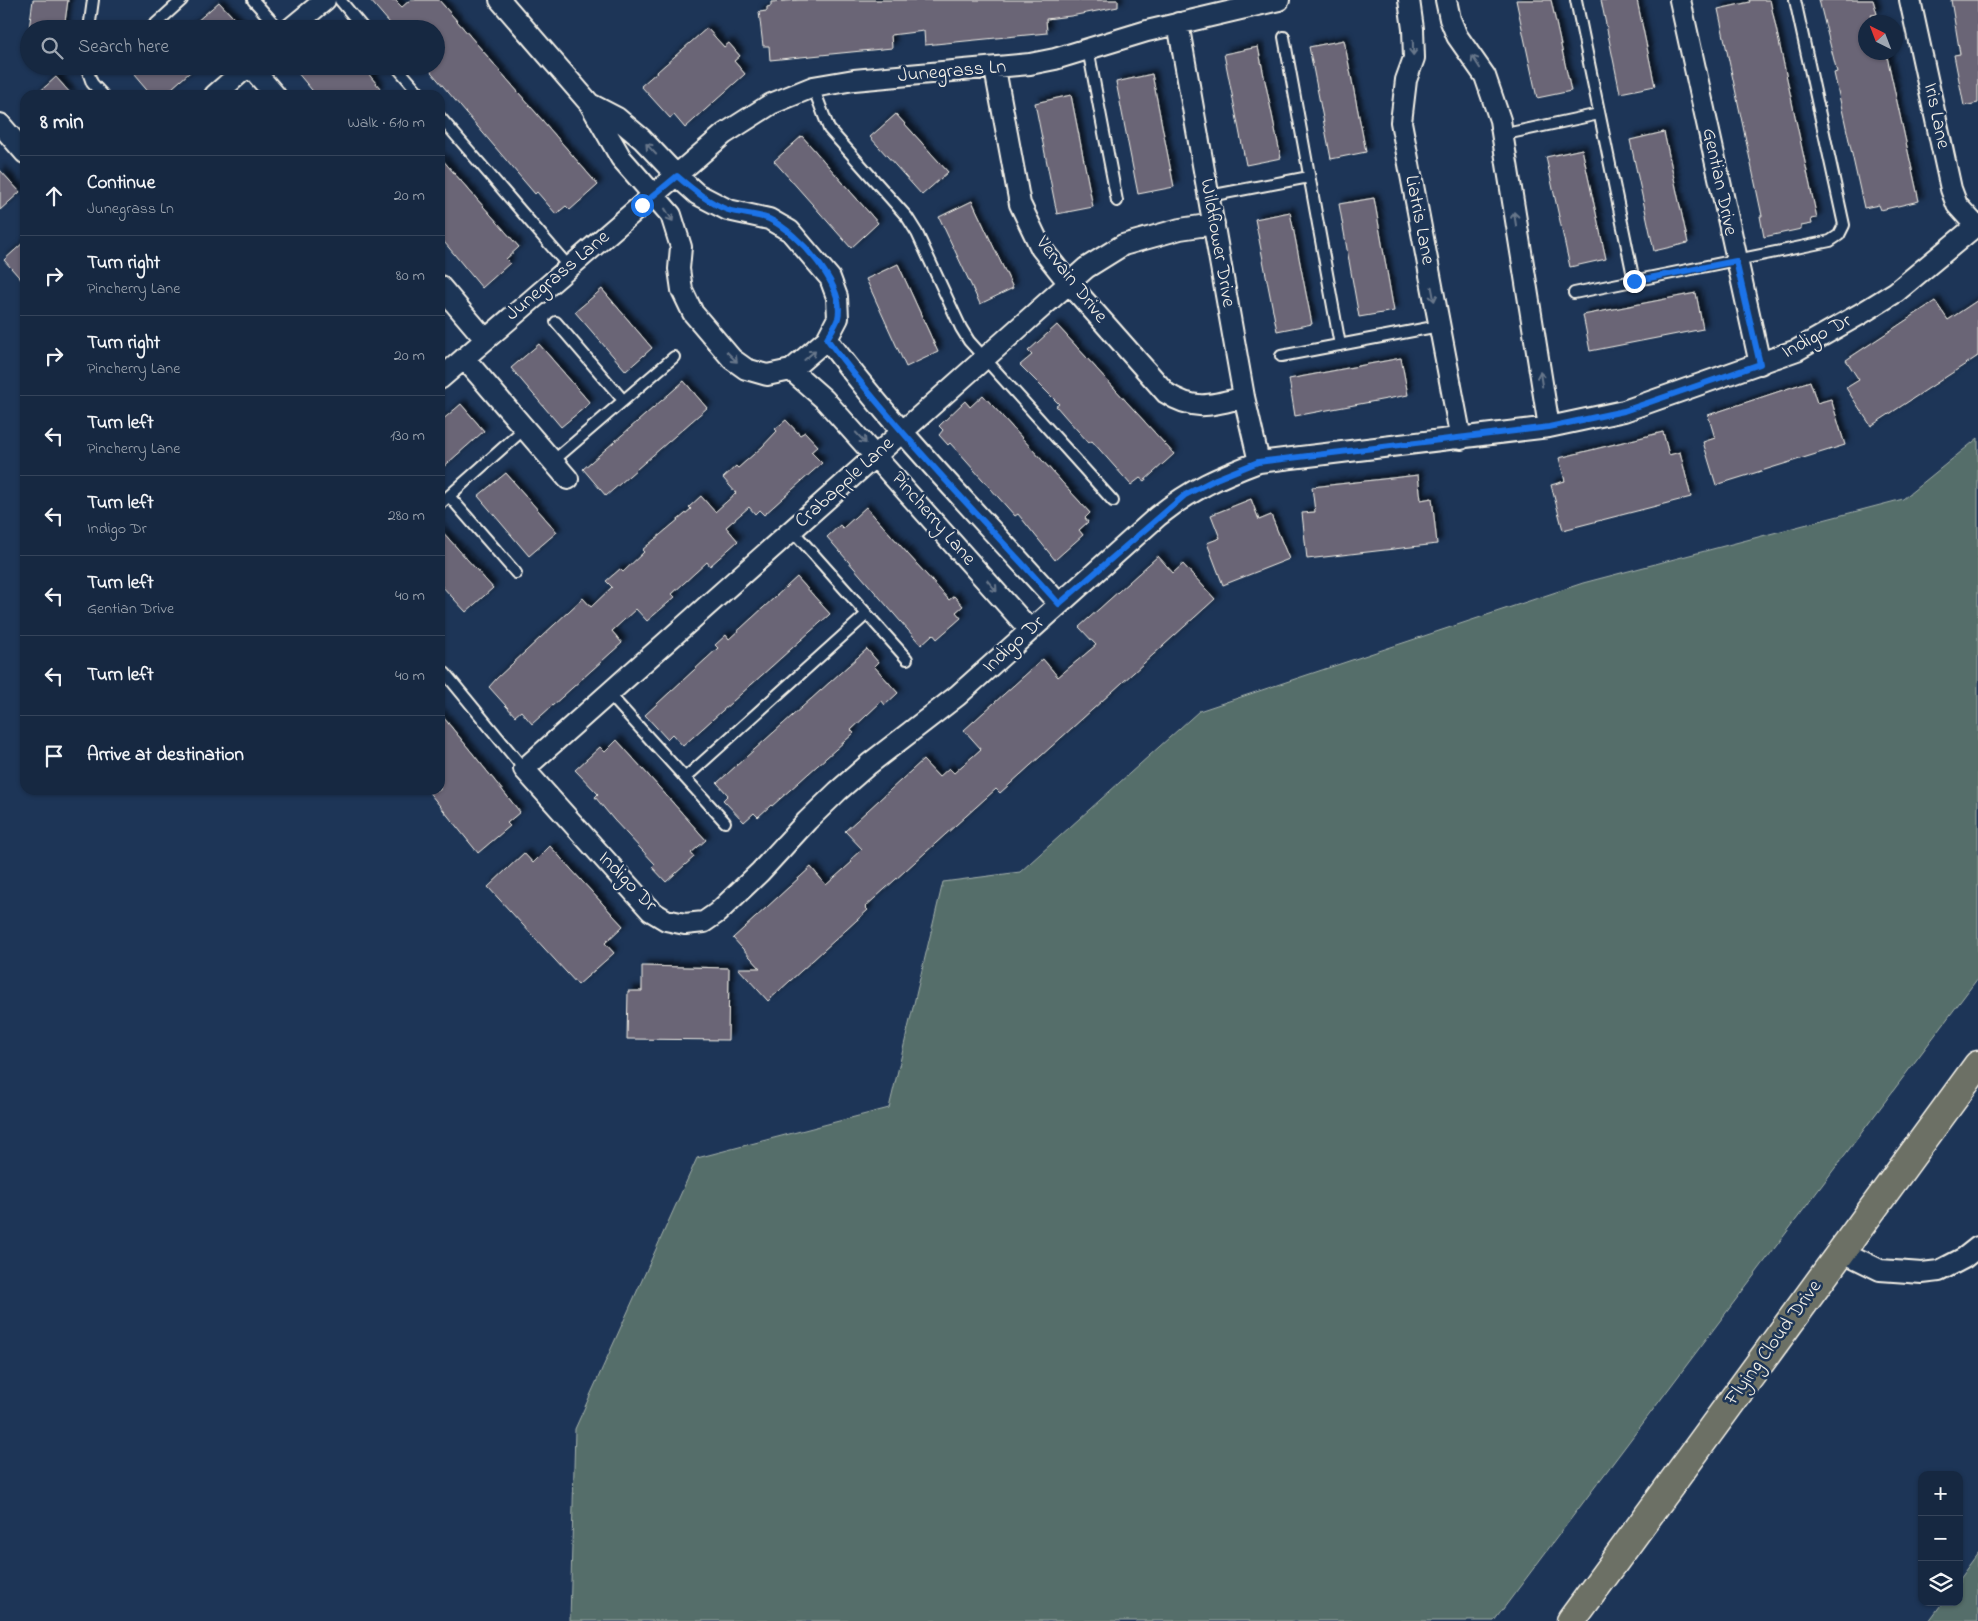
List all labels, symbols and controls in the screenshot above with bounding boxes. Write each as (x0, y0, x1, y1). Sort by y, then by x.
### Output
north arrow (1858, 15, 1903, 60)
search box (20, 20, 445, 75)
icon: search (38, 34, 66, 62)
text: Search here (78, 34, 169, 61)
one-way arrow (1409, 40, 1418, 56)
street label: Junegrass Ln (897, 53, 1008, 92)
one-way arrow (1471, 56, 1481, 70)
street label: Iris Lane (1915, 80, 1957, 152)
text: 8 min (40, 108, 84, 138)
text: Walk · 610 m (347, 111, 425, 135)
street label: Gentian Drive (1693, 126, 1745, 238)
one-way arrow (645, 142, 657, 155)
text: Continue (87, 170, 155, 197)
street label: Liatris Lane (1396, 173, 1442, 267)
street label: Wildflower Drive (1191, 176, 1243, 310)
icon: ahead (40, 182, 68, 210)
text: 20 m (394, 184, 425, 208)
route start (631, 194, 654, 217)
text: Junegrass Ln (87, 197, 174, 221)
one-way arrow (663, 208, 674, 222)
one-way arrow (1509, 211, 1519, 227)
street label: Junegrass Lane (500, 224, 617, 329)
street label: Vervain Drive (1027, 230, 1114, 330)
text: Turn right (87, 250, 160, 277)
icon: right (40, 262, 68, 290)
text: 80 m (396, 264, 425, 288)
route end (1623, 270, 1646, 293)
text: Pincherry Lane (87, 277, 180, 301)
one-way arrow (1428, 285, 1438, 301)
street label: Indigo Dr (1777, 307, 1858, 368)
text: Turn right (87, 330, 160, 357)
icon: right (40, 342, 68, 370)
text: 20 m (394, 344, 425, 368)
one-way arrow (803, 349, 816, 361)
one-way arrow (726, 351, 738, 363)
text: Pincherry Lane (87, 357, 180, 381)
one-way arrow (1536, 371, 1546, 387)
text: Turn left (87, 410, 154, 437)
icon: left (40, 422, 68, 450)
text: 130 m (390, 424, 425, 448)
street label: Crabapple Lane (789, 430, 901, 536)
one-way arrow (855, 431, 867, 444)
text: Pincherry Lane (87, 437, 180, 461)
street label: Pincherry Lane (884, 465, 982, 573)
text: Turn left (87, 490, 154, 517)
icon: left (40, 502, 68, 530)
text: 280 m (388, 504, 425, 528)
text: Indigo Dr (87, 517, 147, 541)
text: Turn left (87, 570, 154, 597)
one-way arrow (986, 579, 997, 592)
icon: left (40, 582, 68, 610)
text: 40 m (395, 584, 425, 608)
text: Gentian Drive (87, 597, 174, 621)
street label: Indigo Dr (977, 609, 1053, 682)
icon: left (40, 662, 68, 690)
text: Turn left (87, 662, 154, 689)
text: 40 m (395, 664, 425, 688)
icon: arrive (40, 742, 68, 770)
text: Arrive at destination (87, 742, 244, 769)
street label: Indigo Dr (590, 845, 664, 920)
street label: Flying Cloud Drive (1718, 1274, 1830, 1413)
map controls (1918, 1471, 1963, 1606)
button: + (1918, 1471, 1963, 1516)
button: − (1918, 1516, 1963, 1561)
button: layers (1918, 1561, 1963, 1606)

